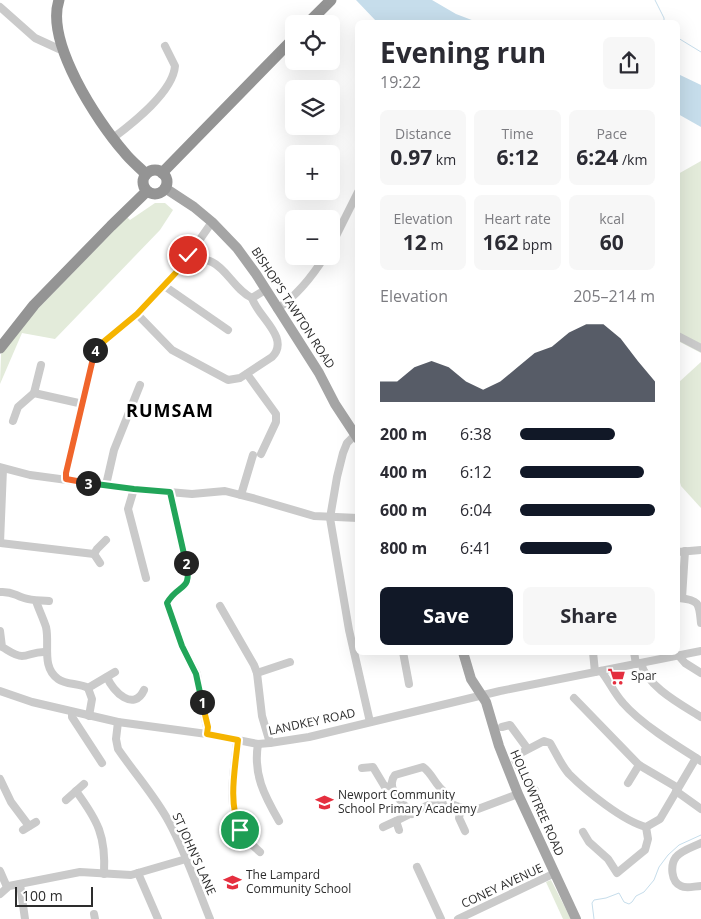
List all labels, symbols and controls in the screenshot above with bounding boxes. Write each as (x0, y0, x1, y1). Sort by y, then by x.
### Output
map controls (285, 15, 340, 265)
button: locate (285, 15, 340, 70)
text: Evening run (380, 33, 546, 71)
button: share (603, 37, 655, 89)
text: 19:22 (380, 71, 421, 93)
button: layers (285, 80, 340, 135)
text: Distance (395, 124, 451, 143)
text: Time (501, 124, 534, 143)
text: Pace (596, 124, 627, 143)
text: 0.97 (390, 143, 432, 171)
text: 6:12 (496, 143, 539, 171)
text: 6:24 (576, 143, 618, 171)
button: + (285, 145, 340, 200)
text: km (432, 150, 456, 169)
text: /km (618, 150, 647, 169)
text: Elevation (393, 209, 453, 228)
text: Heart rate (484, 209, 551, 228)
text: kcal (599, 209, 625, 228)
button: − (285, 210, 340, 265)
text: 12 (403, 228, 427, 256)
text: 162 (483, 228, 519, 256)
text: 60 (600, 228, 624, 256)
pin (167, 234, 209, 276)
text: m (427, 235, 443, 254)
text: bpm (519, 235, 552, 254)
icon: check (174, 241, 202, 269)
street label: BISHOP'S TAWTON ROAD (248, 244, 339, 372)
text: Elevation (380, 285, 448, 307)
text: 205–214 m (573, 285, 655, 307)
pin: 4 (82, 338, 108, 362)
text: 4 (91, 341, 100, 360)
district label: RUMSAM (126, 398, 214, 422)
text: 200 m (380, 423, 427, 445)
text: 6:38 (460, 423, 492, 445)
text: 400 m (380, 461, 427, 483)
text: 6:12 (460, 461, 492, 483)
pin: 3 (76, 470, 100, 496)
text: 3 (84, 474, 93, 493)
text: 600 m (380, 499, 427, 521)
text: 6:04 (460, 499, 492, 521)
text: 800 m (380, 537, 427, 559)
text: 6:41 (460, 537, 492, 559)
pin: 2 (174, 550, 198, 576)
text: 2 (182, 554, 191, 573)
button: Save (380, 587, 513, 645)
button: Share (523, 587, 655, 645)
supermarket icon: Spar (607, 666, 627, 686)
place label: Spar (631, 667, 657, 684)
pin: 1 (190, 690, 214, 714)
text: 1 (198, 693, 207, 712)
street label: LANDKEY ROAD (267, 704, 357, 739)
street label: HOLLOWTREE ROAD (506, 747, 569, 859)
place label: Newport Community School Primary Academy (338, 786, 477, 817)
school or university icon: Newport Community School Primary Academy (314, 792, 334, 812)
pin (219, 809, 261, 851)
street label: ST JOHN'S LANE (169, 810, 220, 898)
icon: arrive (226, 816, 254, 844)
street label: CONEY AVENUE (458, 859, 545, 912)
place label: The Lampard Community School (246, 866, 351, 897)
school or university icon: The Lampard Community School (222, 872, 242, 892)
scale bar (15, 884, 92, 907)
text: 100 m (22, 886, 63, 905)

